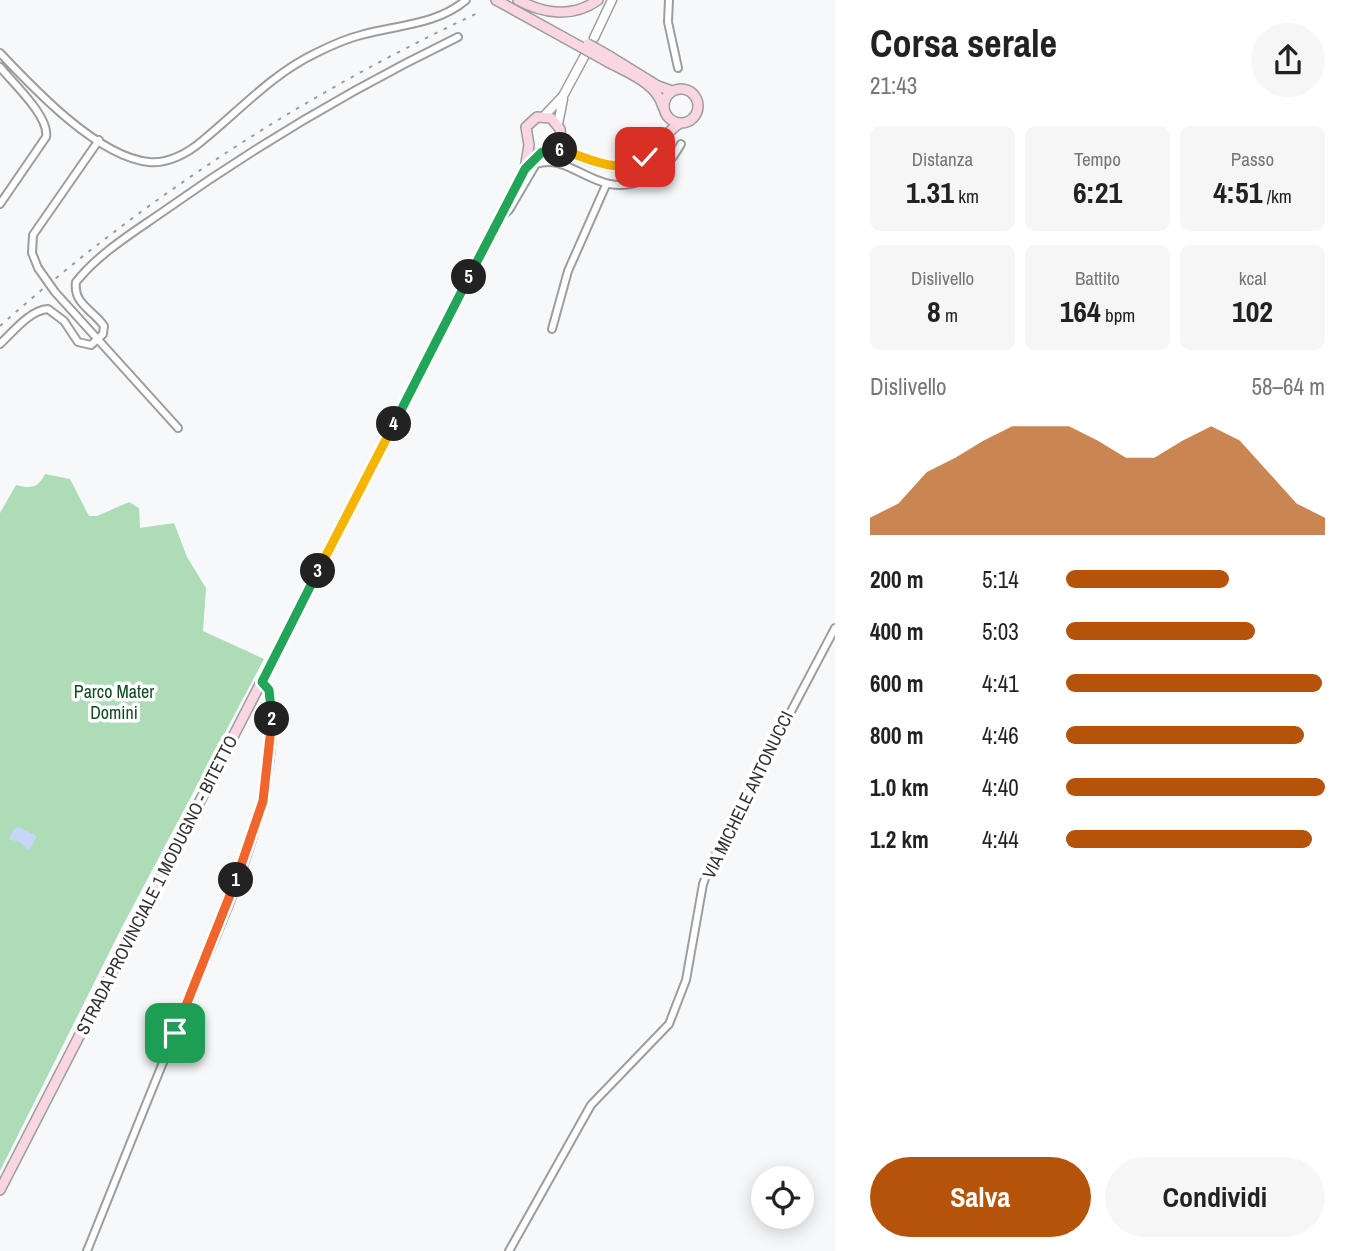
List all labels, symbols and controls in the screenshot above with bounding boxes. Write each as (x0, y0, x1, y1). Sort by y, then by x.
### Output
text: Corsa serale (870, 18, 1057, 69)
button: share (1251, 23, 1325, 97)
text: 21:43 (870, 70, 917, 101)
pin (615, 127, 675, 187)
pin: 6 (542, 132, 578, 168)
text: 6 (555, 136, 564, 162)
icon: check (626, 138, 664, 176)
text: Distanza (912, 146, 973, 172)
text: Tempo (1074, 146, 1121, 172)
text: Passo (1231, 146, 1274, 172)
text: 1.31 (906, 172, 954, 212)
text: 6:21 (1073, 172, 1122, 212)
text: 4:51 (1213, 172, 1262, 212)
text: km (954, 183, 979, 209)
text: /km (1262, 183, 1292, 209)
pin: 5 (452, 260, 486, 294)
text: 5 (464, 263, 473, 289)
text: Dislivello (911, 265, 974, 291)
text: Battito (1075, 265, 1120, 291)
text: kcal (1239, 265, 1266, 291)
text: 8 (927, 291, 941, 331)
text: 164 (1060, 291, 1101, 331)
text: 102 (1232, 291, 1273, 331)
text: m (941, 302, 958, 328)
text: bpm (1101, 302, 1135, 328)
text: Dislivello (870, 371, 947, 402)
text: 58–64 m (1252, 371, 1325, 402)
pin: 4 (376, 406, 412, 442)
text: 4 (389, 410, 398, 436)
pin: 3 (300, 554, 336, 588)
text: 3 (313, 557, 322, 583)
text: 200 m (870, 564, 923, 595)
text: 5:14 (982, 564, 1019, 595)
text: 400 m (870, 616, 923, 647)
text: 5:03 (982, 616, 1019, 647)
text: 600 m (870, 668, 923, 699)
text: 4:41 (982, 668, 1019, 699)
park label: Parco Mater Domini (74, 679, 154, 725)
pin: 2 (254, 702, 290, 736)
text: 2 (267, 705, 276, 731)
street label: VIA MICHELE ANTONUCCI (696, 707, 799, 883)
text: 800 m (870, 720, 923, 751)
text: 4:46 (982, 720, 1019, 751)
street label: STRADA PROVINCIALE 1 MODUGNO - BITETTO (72, 731, 242, 1039)
text: 1.0 km (870, 772, 929, 803)
text: 4:40 (982, 772, 1019, 803)
text: 1.2 km (870, 824, 929, 855)
text: 4:44 (982, 824, 1019, 855)
pin: 1 (218, 862, 254, 898)
pin (145, 1003, 205, 1063)
icon: arrive (156, 1014, 194, 1052)
button: Salva (870, 1157, 1091, 1237)
button: Condividi (1105, 1157, 1325, 1237)
map controls (751, 1166, 814, 1229)
button: locate (751, 1166, 814, 1229)

